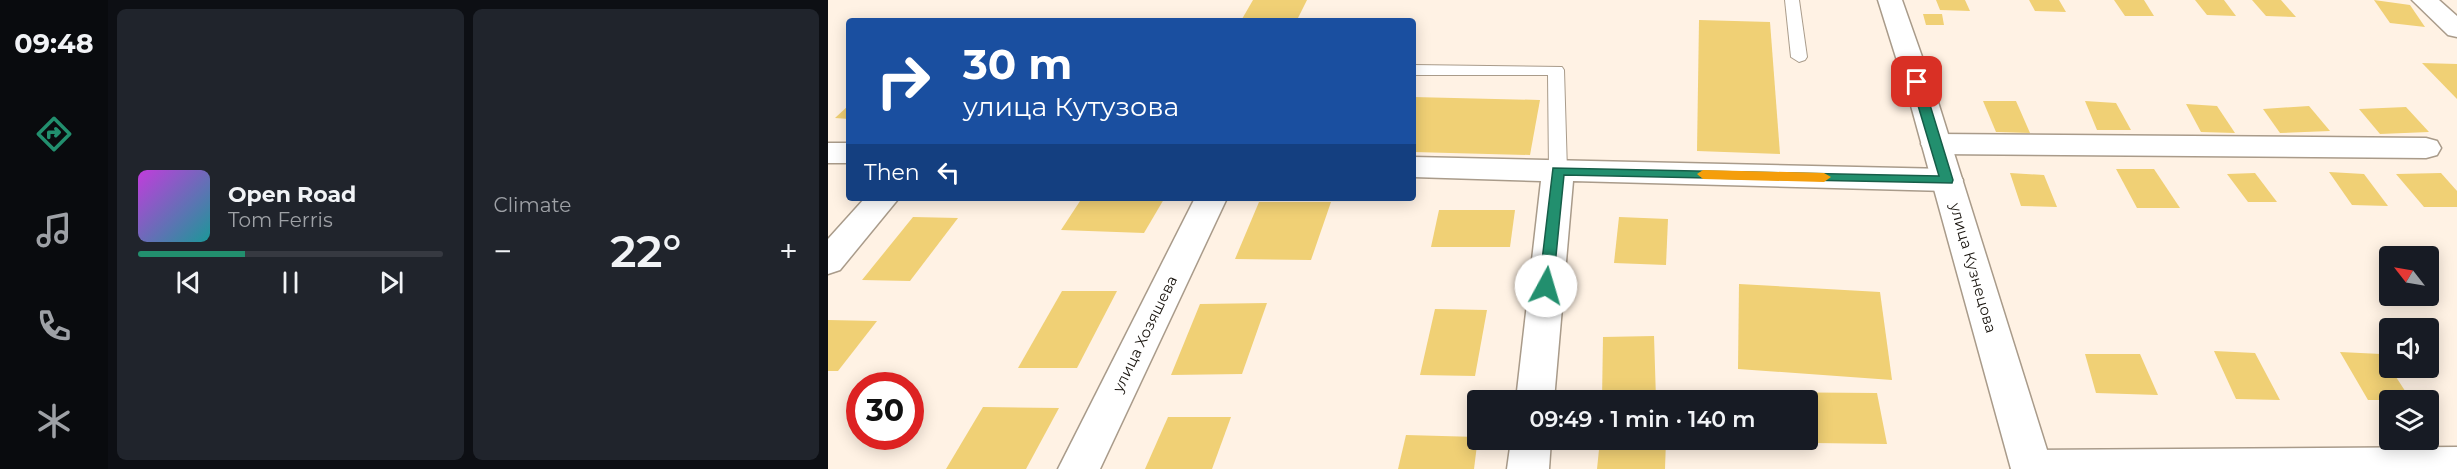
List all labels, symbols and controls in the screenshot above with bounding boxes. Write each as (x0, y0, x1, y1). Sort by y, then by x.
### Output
text: 09:48 (14, 27, 94, 60)
text: 30 m (963, 38, 1072, 90)
icon: right (864, 42, 942, 120)
pin (1891, 56, 1942, 107)
icon: arrive (1900, 65, 1933, 98)
text: улица Кутузова (963, 90, 1179, 123)
icon: directions (33, 113, 75, 155)
icon: left (932, 156, 965, 189)
text: Then (864, 159, 920, 186)
text: Open Road (228, 181, 356, 208)
text: Climate (494, 193, 571, 217)
street label: улица Кузнецова (1946, 200, 2001, 335)
text: Tom Ferris (228, 208, 333, 232)
icon: music (33, 209, 75, 251)
text: 22° (610, 223, 681, 278)
text: − (494, 231, 512, 271)
text: + (779, 231, 798, 271)
north arrow (2379, 246, 2439, 306)
map controls (2379, 246, 2439, 450)
position arrow (1514, 254, 1578, 318)
icon: previous (172, 266, 205, 299)
icon: pause (274, 266, 307, 299)
icon: next (375, 266, 408, 299)
street label: улица Хозяшева (1108, 272, 1181, 396)
icon: phone (33, 305, 75, 347)
button: sound (2379, 318, 2439, 378)
speed limit sign: 30 (846, 372, 924, 450)
button: layers (2379, 390, 2439, 450)
icon: climate (33, 400, 75, 442)
text: 09:49 · 1 min · 140 m (1530, 406, 1755, 433)

